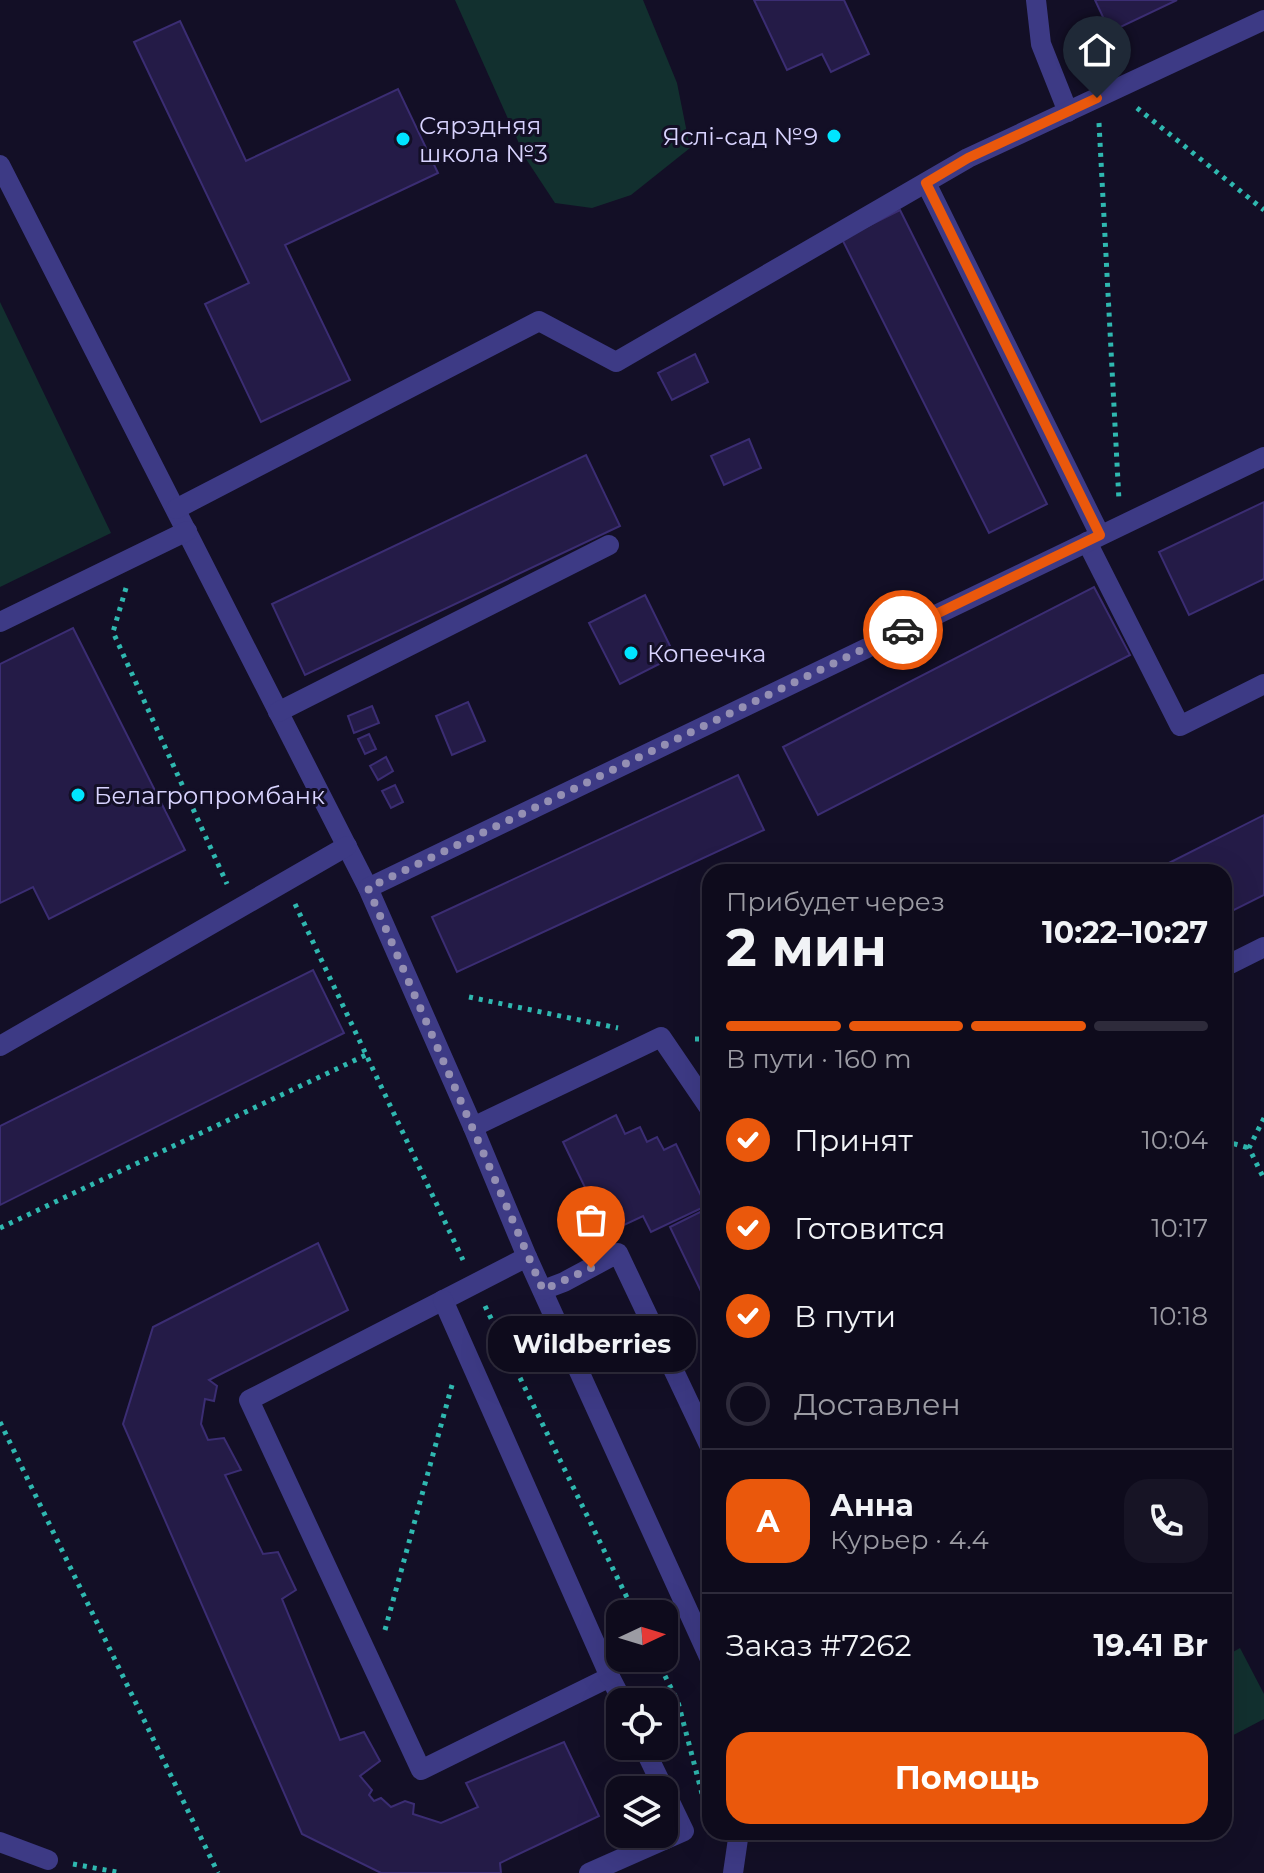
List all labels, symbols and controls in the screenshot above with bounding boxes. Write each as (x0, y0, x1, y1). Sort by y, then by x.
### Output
pin (1063, 16, 1131, 98)
icon: home (1075, 28, 1119, 72)
place label: Сярэдняя школа №3 (419, 111, 548, 168)
place label: Яслі-сад №9 (663, 122, 818, 151)
marker: Яслі-сад №9 (825, 127, 843, 145)
marker: Сярэдняя школа №3 (394, 130, 412, 148)
courier (863, 590, 943, 670)
icon: car (881, 608, 925, 652)
place label: Копеечка (647, 639, 766, 668)
marker: Копеечка (622, 644, 640, 662)
place label: Белагропромбанк (94, 781, 325, 810)
marker: Белагропромбанк (69, 786, 87, 804)
text: Прибудет через (726, 886, 945, 918)
text: 10:22–10:27 (1042, 914, 1208, 951)
text: 2 мин (726, 916, 887, 979)
text: В пути · 160 m (726, 1043, 912, 1075)
icon: check (726, 1118, 770, 1162)
text: Принят (794, 1122, 913, 1159)
text: 10:04 (1141, 1124, 1208, 1156)
pin (557, 1186, 625, 1268)
icon: bag (569, 1198, 613, 1242)
icon: check (726, 1206, 770, 1250)
text: Готовится (794, 1210, 946, 1247)
text: 10:17 (1151, 1212, 1208, 1244)
icon: check (726, 1294, 770, 1338)
text: В пути (794, 1298, 896, 1335)
text: 10:18 (1150, 1300, 1208, 1332)
callout: Wildberries (487, 1316, 695, 1372)
text: Wildberries (513, 1328, 671, 1360)
text: Доставлен (794, 1386, 961, 1423)
button: phone (1124, 1479, 1208, 1563)
text: Анна (830, 1487, 914, 1524)
text: А (756, 1503, 780, 1540)
text: Курьер · 4.4 (830, 1524, 989, 1556)
north arrow (606, 1600, 678, 1672)
map controls (606, 1600, 678, 1848)
text: Заказ #7262 (726, 1627, 911, 1664)
text: 19.41 Br (1094, 1627, 1208, 1664)
button: locate (606, 1688, 678, 1760)
button: Помощь (726, 1732, 1208, 1824)
button: layers (606, 1776, 678, 1848)

